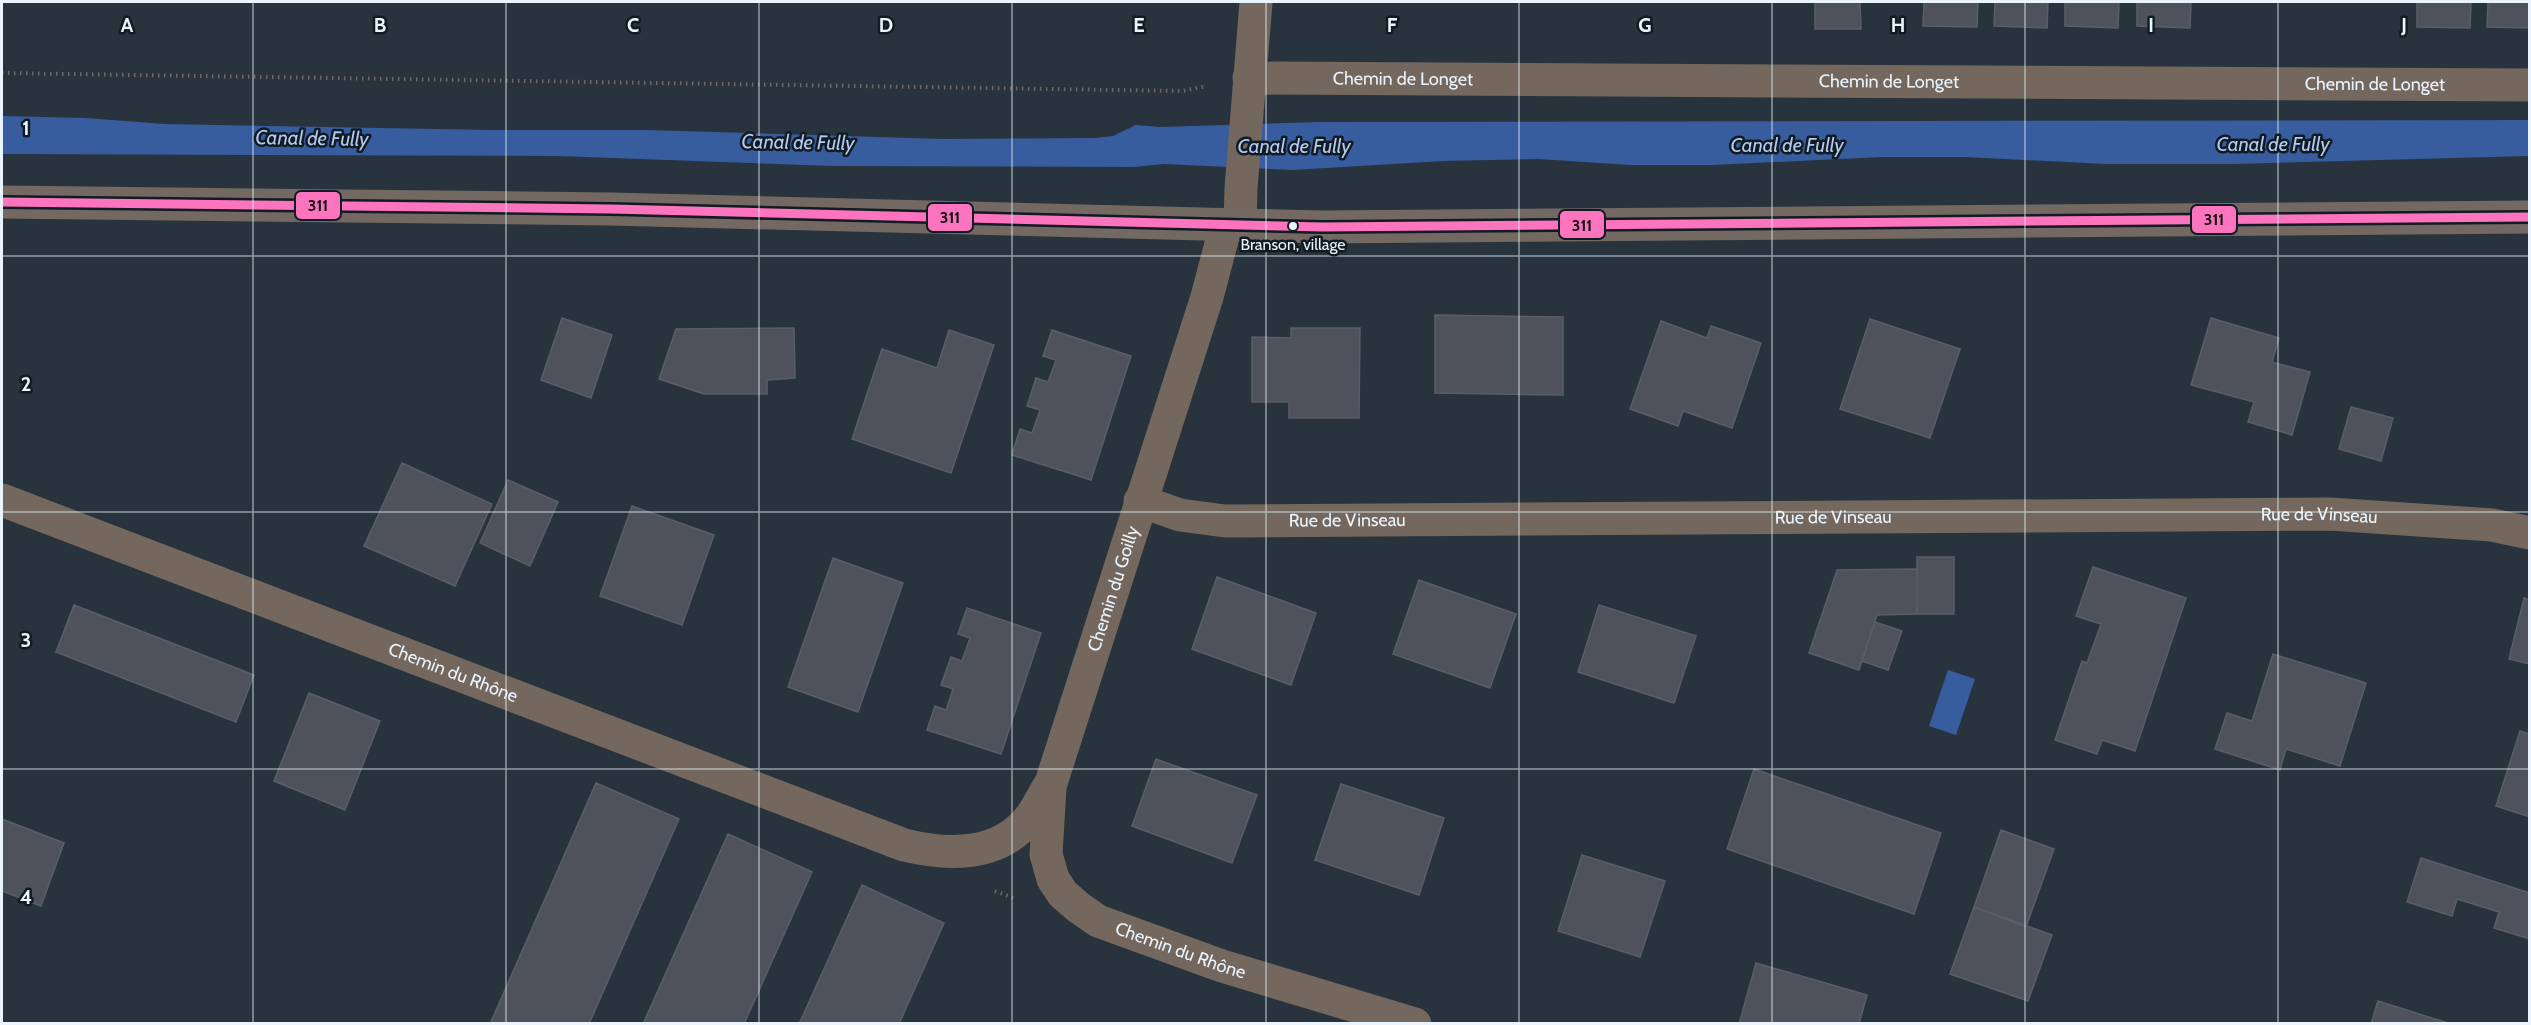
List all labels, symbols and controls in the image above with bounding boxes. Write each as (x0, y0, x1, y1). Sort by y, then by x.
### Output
text: A (121, 13, 134, 37)
text: B (374, 13, 386, 37)
text: C (627, 13, 639, 37)
text: D (879, 13, 893, 37)
text: E (1133, 13, 1145, 37)
text: F (1387, 13, 1398, 37)
text: G (1638, 13, 1652, 37)
text: H (1891, 13, 1905, 37)
text: I (2148, 13, 2154, 37)
text: J (2400, 13, 2407, 37)
street label: Chemin de Longet (1333, 67, 1473, 90)
street label: Chemin de Longet (1819, 70, 1959, 93)
street label: Chemin de Longet (2305, 73, 2445, 96)
text: 1 (22, 116, 30, 140)
water label: Canal de Fully (255, 125, 370, 151)
water label: Canal de Fully (741, 129, 856, 155)
water label: Canal de Fully (2216, 132, 2330, 156)
water label: Canal de Fully (1730, 133, 1844, 157)
water label: Canal de Fully (1237, 134, 1351, 158)
line badge: 311 (295, 191, 341, 220)
text: 311 (308, 196, 328, 215)
line badge: 311 (927, 203, 973, 232)
line badge: 311 (2191, 205, 2237, 234)
text: 311 (940, 208, 960, 227)
line badge: 311 (1559, 210, 1605, 239)
text: 311 (2204, 210, 2224, 229)
text: 311 (1572, 216, 1592, 235)
marker: Branson, village (1287, 220, 1299, 232)
place label: Branson, village (1240, 235, 1346, 254)
text: 2 (21, 372, 31, 396)
street label: Rue de Vinseau (2261, 503, 2378, 528)
street label: Rue de Vinseau (1775, 506, 1892, 529)
street label: Rue de Vinseau (1289, 509, 1406, 532)
street label: Chemin du Goilly (1083, 523, 1144, 654)
text: 3 (21, 628, 31, 652)
street label: Chemin du Rhône (385, 638, 521, 707)
text: 4 (20, 885, 32, 909)
street label: Chemin du Rhône (1112, 917, 1248, 984)

